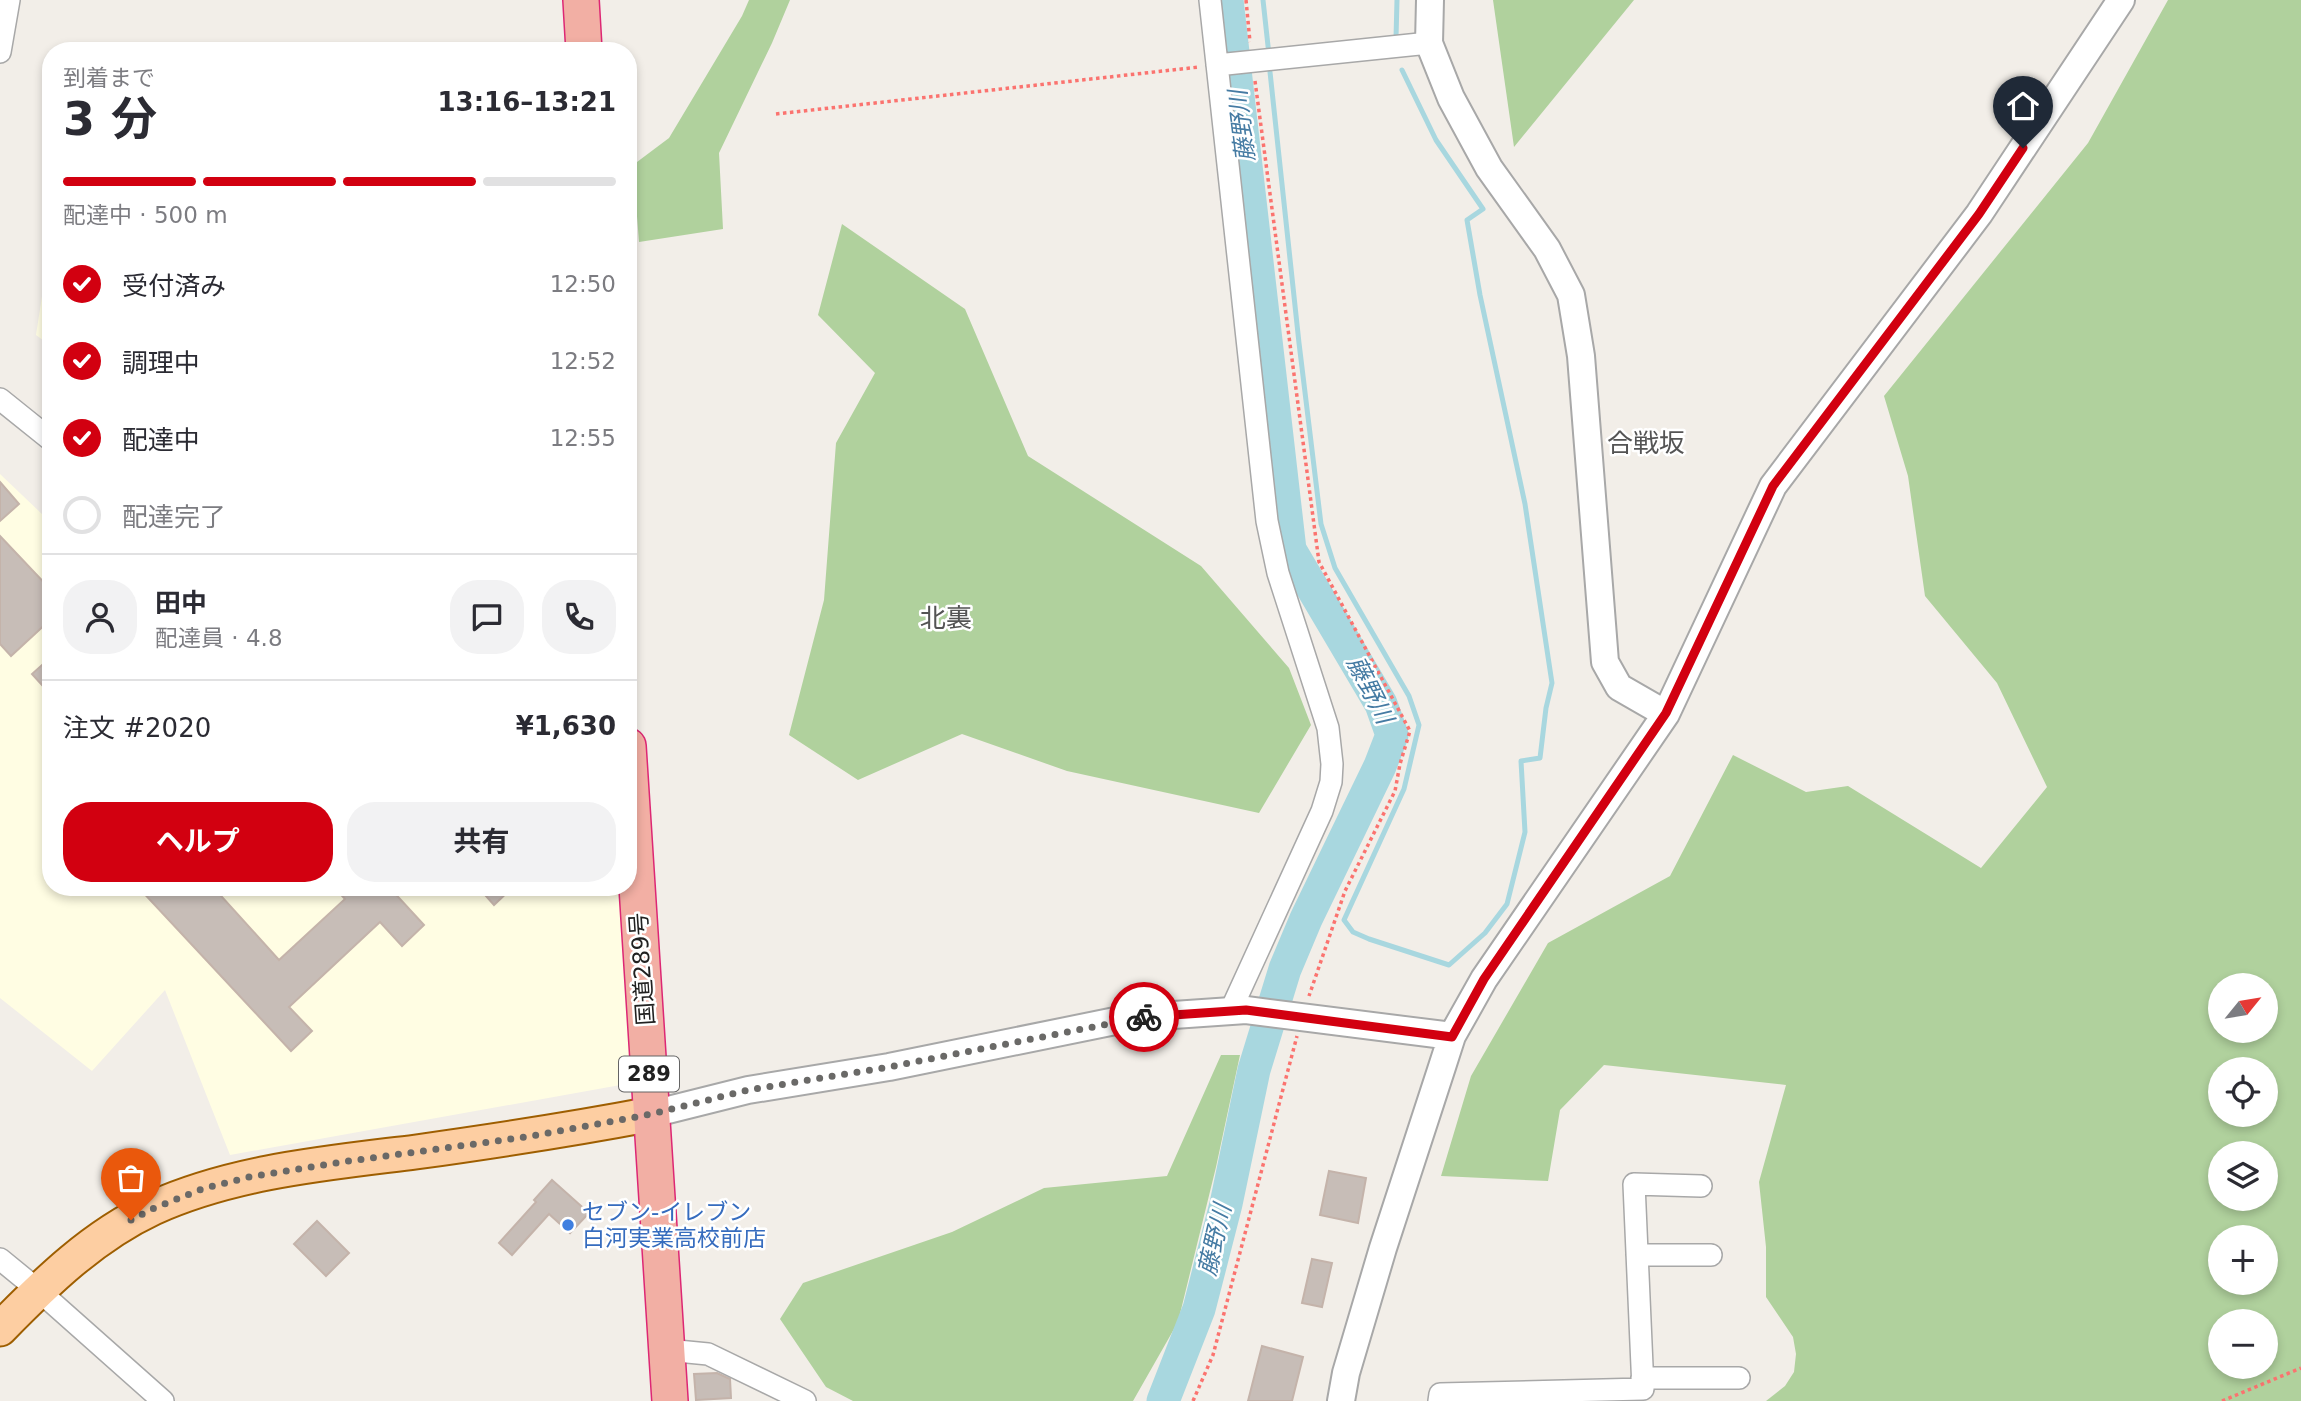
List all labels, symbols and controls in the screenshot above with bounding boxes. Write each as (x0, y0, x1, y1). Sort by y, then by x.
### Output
text: 到着まで (63, 65, 155, 91)
pin (1993, 76, 2053, 148)
water label: 藤野川 (1223, 86, 1260, 163)
text: 13:16–13:21 (437, 87, 616, 117)
icon: home (2004, 87, 2042, 125)
text: 3 分 (63, 92, 157, 146)
text: 配達中 · 500 m (63, 202, 228, 228)
icon: check (63, 265, 101, 303)
text: 受付済み (122, 271, 226, 301)
text: 12:50 (550, 271, 616, 297)
icon: check (63, 342, 101, 380)
text: 調理中 (122, 348, 200, 378)
text: 12:52 (550, 348, 616, 374)
icon: check (63, 419, 101, 457)
text: 配達中 (122, 425, 200, 455)
text: 12:55 (550, 425, 616, 451)
district label: 合戦坂 (1607, 428, 1685, 458)
text: 配達完了 (122, 502, 226, 532)
button: person (63, 580, 137, 654)
button: chat (450, 580, 524, 654)
button: phone (542, 580, 616, 654)
text: 田中 (155, 588, 207, 618)
district label: 北裏 (920, 603, 972, 633)
text: 配達員 · 4.8 (155, 625, 283, 651)
water label: 藤野川 (1341, 652, 1400, 731)
text: ¥1,630 (516, 711, 616, 741)
text: 注文 #2020 (63, 713, 211, 743)
button: ヘルプ (63, 802, 333, 882)
button: 共有 (347, 802, 616, 882)
street label: 国道289号 (625, 912, 659, 1026)
north arrow (2208, 973, 2278, 1043)
map controls (2208, 973, 2278, 1379)
courier (1109, 982, 1179, 1052)
icon: bike (1125, 998, 1163, 1036)
road number: 289 (619, 1056, 679, 1092)
button: locate (2208, 1057, 2278, 1127)
button: layers (2208, 1141, 2278, 1211)
pin (101, 1148, 161, 1220)
icon: bag (112, 1159, 150, 1197)
place label: セブン-イレブン 白河実業高校前店 (582, 1199, 766, 1251)
water label: 藤野川 (1193, 1199, 1237, 1278)
marker: セブン-イレブン 白河実業高校前店 (560, 1217, 576, 1233)
button: + (2208, 1225, 2278, 1295)
button: − (2208, 1309, 2278, 1379)

